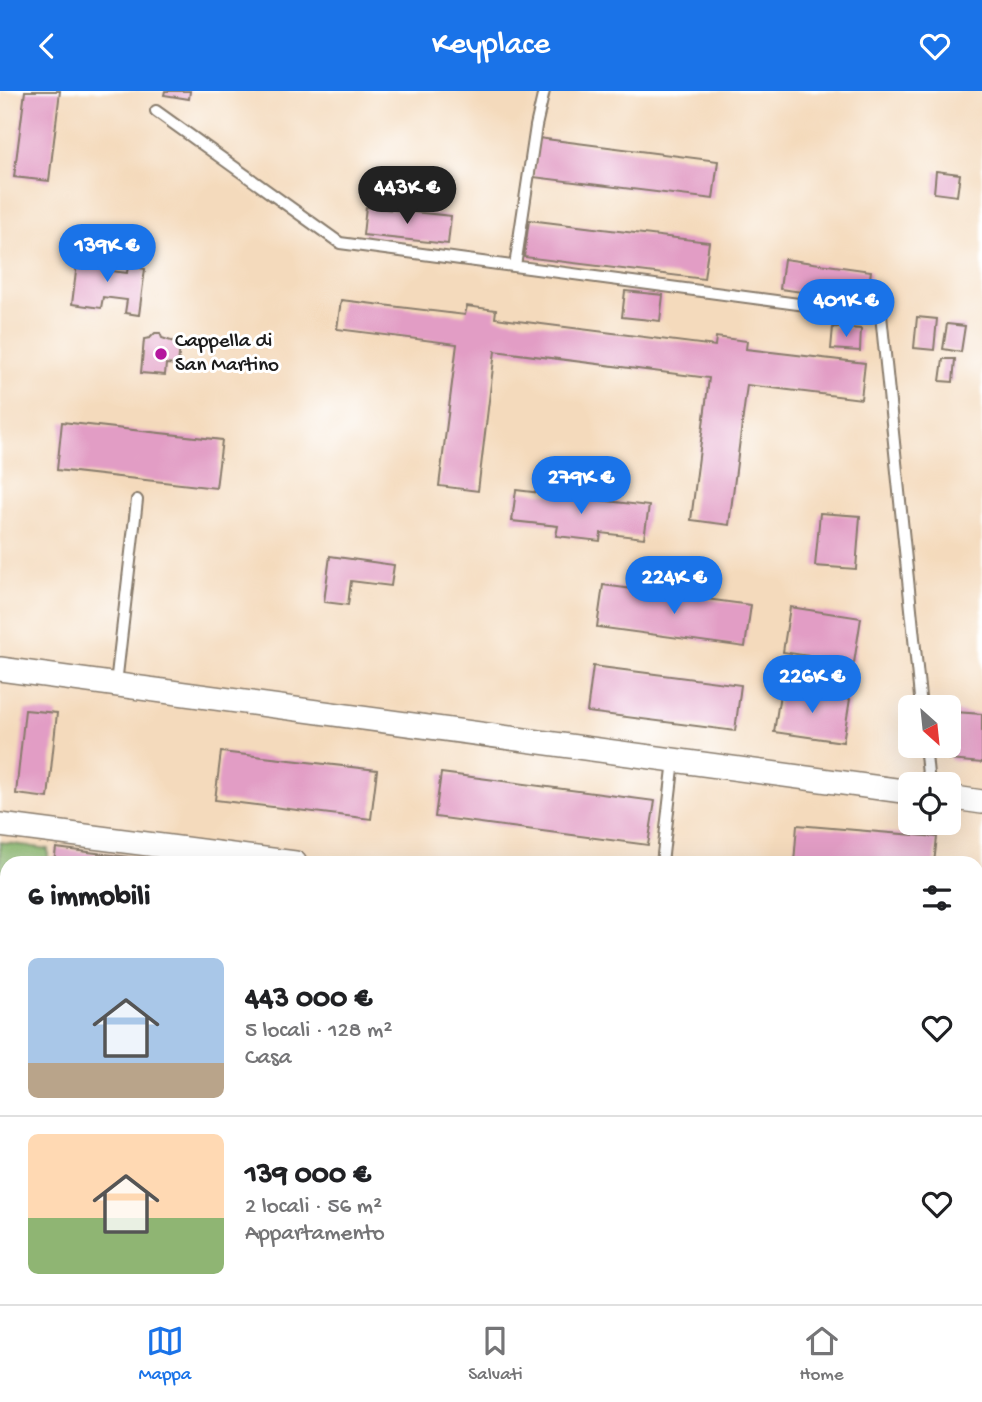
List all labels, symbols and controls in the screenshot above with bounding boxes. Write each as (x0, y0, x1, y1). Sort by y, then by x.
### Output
icon: back (28, 27, 66, 65)
text: Keyplace (432, 27, 550, 65)
icon: heart (916, 27, 954, 65)
pin: 443K € (350, 167, 464, 226)
text: 443K € (374, 175, 440, 202)
pin: 139K € (50, 225, 164, 284)
text: 139K € (75, 233, 139, 260)
pin: 401K € (789, 279, 903, 339)
text: 401K € (813, 288, 879, 315)
place label: Cappella di San Martino (175, 330, 279, 379)
marker: Cappella di San Martino (153, 346, 169, 362)
pin: 279K € (524, 457, 638, 516)
text: 279K € (548, 465, 614, 492)
pin: 224K € (617, 557, 731, 616)
text: 224K € (641, 565, 707, 592)
pin: 226K € (755, 655, 869, 715)
text: 226K € (779, 664, 845, 691)
north arrow (898, 695, 961, 758)
map controls (898, 695, 961, 835)
button: locate (898, 772, 961, 835)
icon: filters (918, 879, 956, 917)
text: 6 immobili (28, 881, 150, 916)
text: 443 000 € (245, 983, 372, 1018)
icon: home (84, 986, 168, 1070)
icon: heart (918, 1009, 956, 1047)
text: 5 locali · 128 m² (245, 1018, 392, 1045)
text: Casa (245, 1045, 291, 1072)
text: 139 000 € (245, 1159, 371, 1194)
icon: home (84, 1162, 168, 1246)
icon: heart (918, 1185, 956, 1223)
text: 2 locali · 56 m² (245, 1194, 382, 1221)
text: Appartamento (245, 1221, 385, 1248)
tab: Mappa (138, 1322, 191, 1387)
tab: Salvati (468, 1322, 523, 1387)
tab: Home (800, 1322, 844, 1387)

